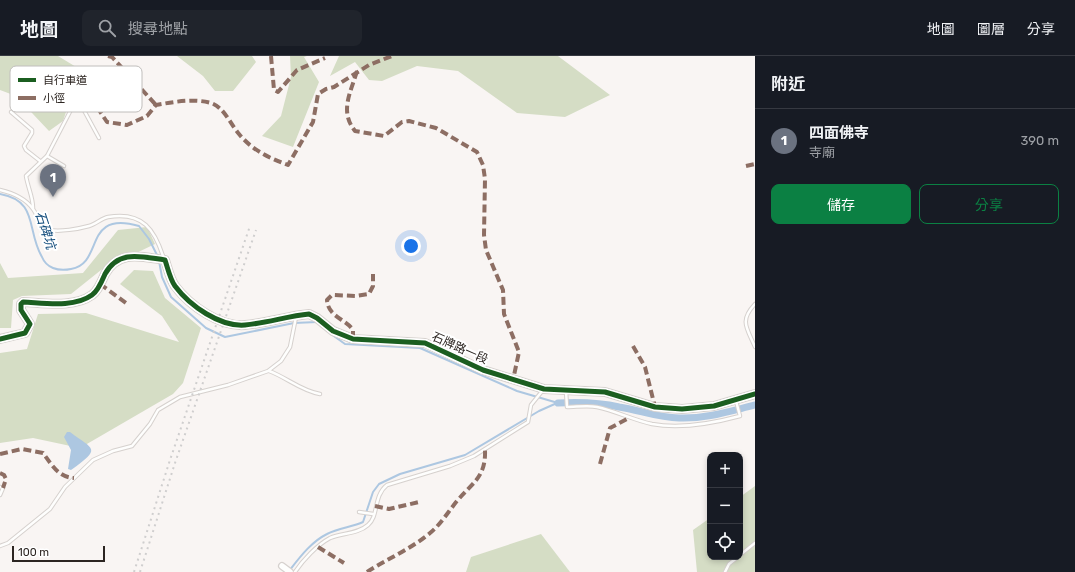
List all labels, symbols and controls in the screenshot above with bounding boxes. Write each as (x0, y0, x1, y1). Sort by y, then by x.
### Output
search box (82, 10, 362, 46)
icon: search (96, 17, 118, 39)
text: 地圖 (20, 18, 58, 41)
text: 搜尋地點 (128, 20, 188, 38)
text: 地圖 (927, 21, 955, 38)
text: 圖層 (977, 21, 1005, 38)
text: 分享 (1027, 21, 1055, 38)
legend (10, 66, 142, 112)
text: 自行車道 (43, 74, 87, 87)
text: 附近 (771, 74, 805, 94)
text: 小徑 (43, 92, 65, 105)
text: 四面佛寺 (809, 124, 869, 142)
text: 1 (781, 133, 787, 148)
text: 390 m (1020, 133, 1059, 148)
text: 寺廟 (809, 145, 835, 160)
pin: 1 (40, 164, 66, 197)
button: 儲存 (771, 184, 911, 224)
button: 分享 (919, 184, 1059, 224)
water label: 石碑坑 (32, 209, 59, 253)
your location (401, 236, 421, 256)
street label: 石牌路一段 (430, 329, 490, 367)
map controls (707, 452, 743, 560)
button: + (707, 452, 743, 488)
button: − (707, 488, 743, 524)
button: locate (707, 524, 743, 560)
scale bar (12, 544, 105, 563)
text: 100 m (18, 546, 49, 559)

